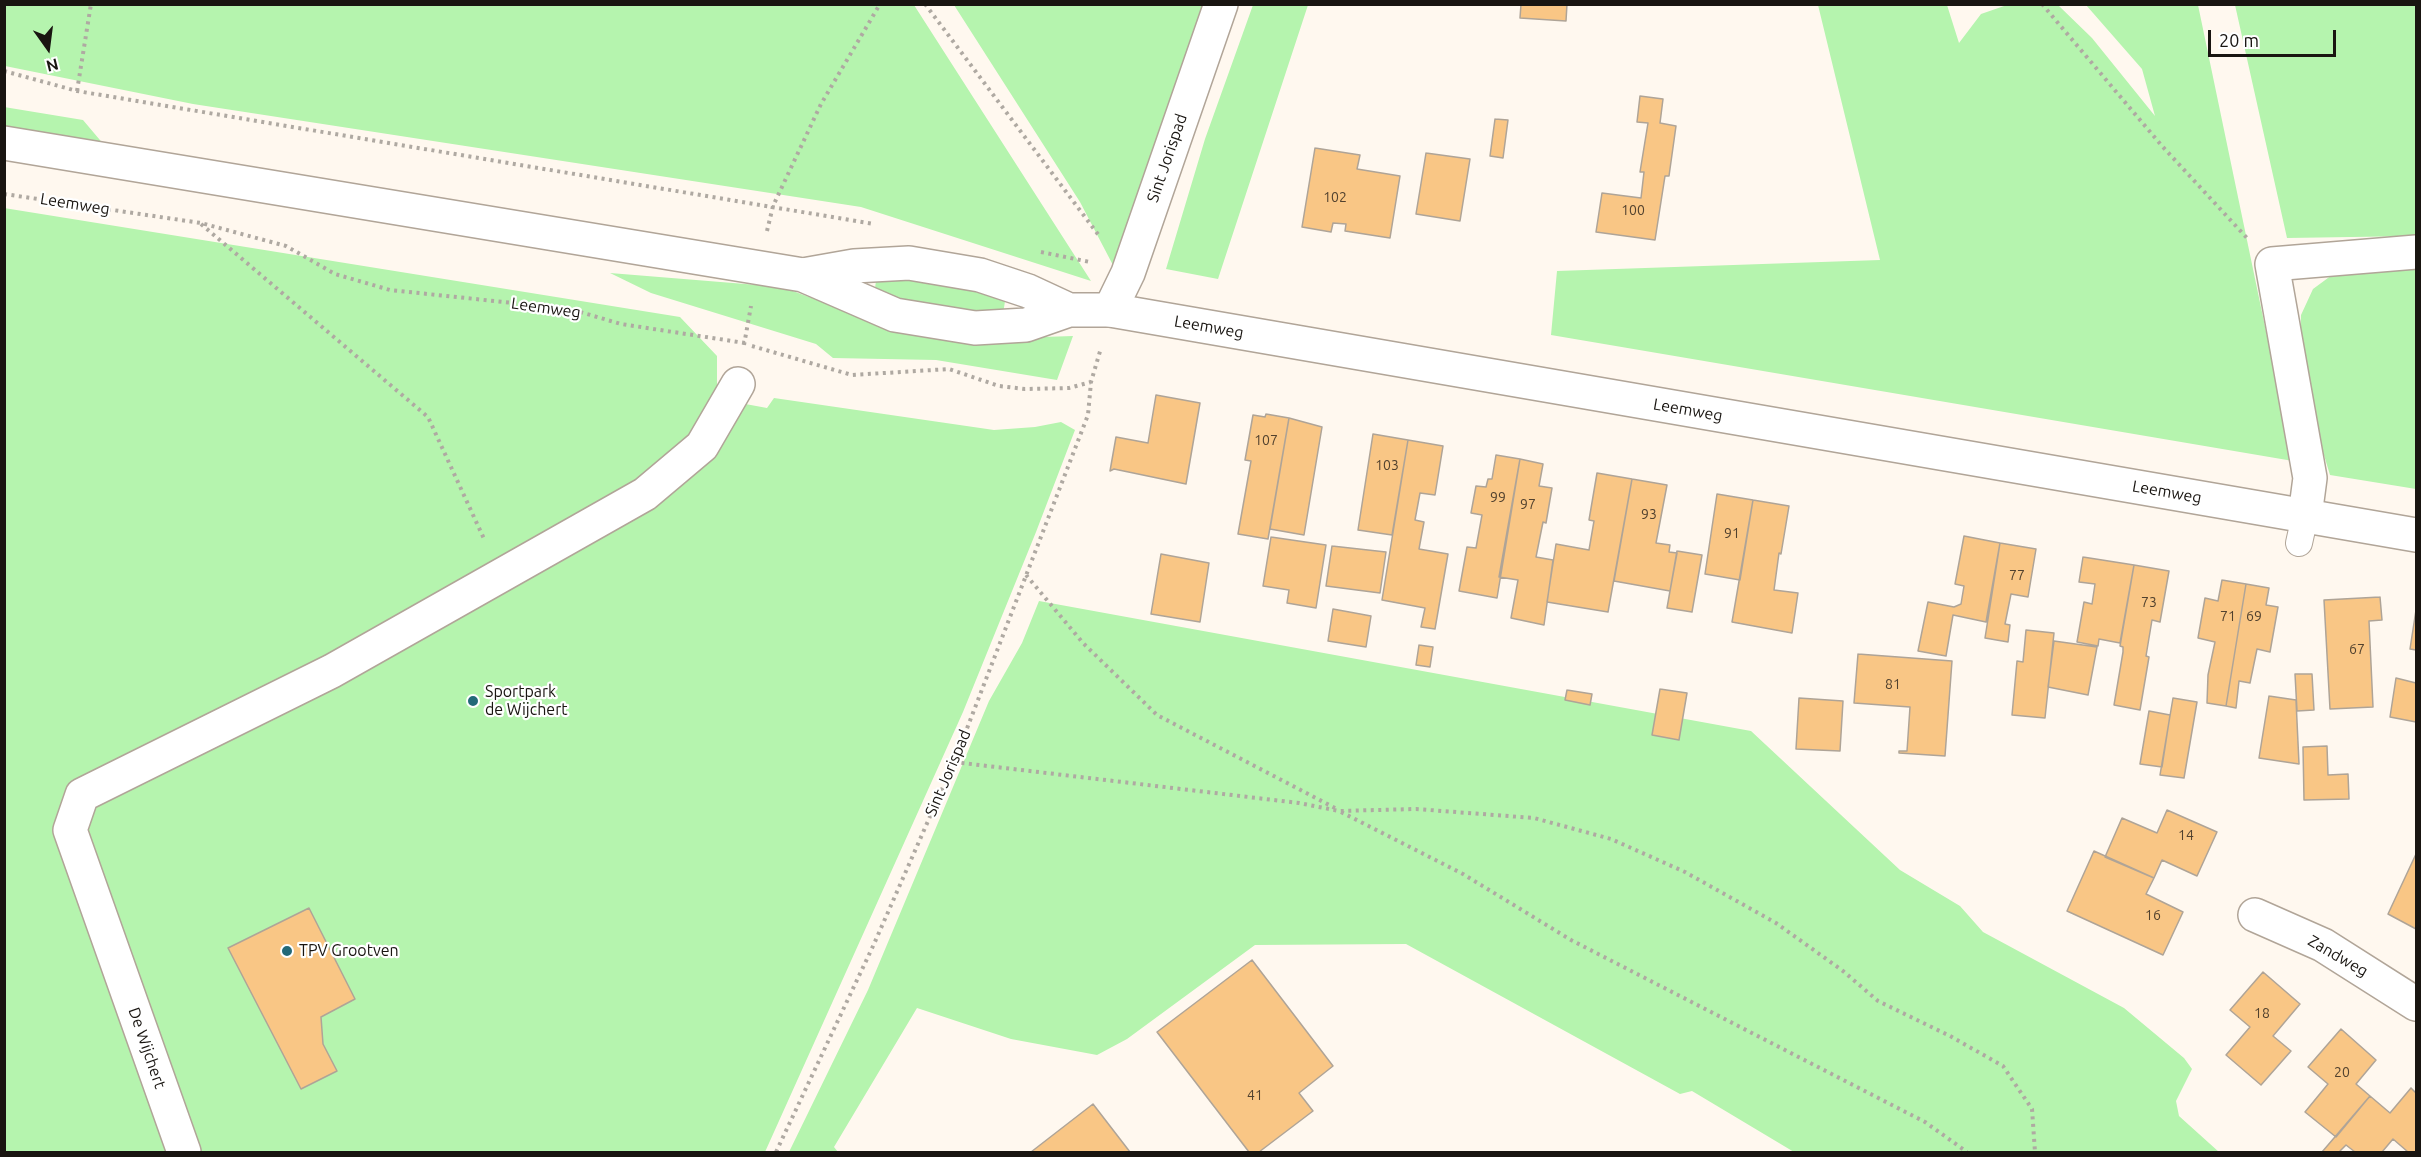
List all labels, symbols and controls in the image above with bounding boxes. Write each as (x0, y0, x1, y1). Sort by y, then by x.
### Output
north arrow (18, 18, 78, 78)
scale bar (2211, 18, 2338, 56)
text: 20 m (2219, 30, 2259, 50)
text: N (44, 55, 60, 76)
street label: Sint Jorispad (1143, 111, 1191, 205)
street label: Leemweg (39, 189, 111, 219)
house number: 102 (1323, 189, 1347, 205)
house number: 100 (1621, 202, 1645, 218)
street label: Leemweg (510, 294, 582, 322)
street label: Leemweg (1173, 311, 1245, 343)
street label: Leemweg (1652, 394, 1724, 426)
house number: 107 (1254, 432, 1278, 448)
house number: 103 (1375, 457, 1399, 473)
street label: Leemweg (2131, 476, 2203, 508)
house number: 99 (1490, 489, 1506, 505)
house number: 97 (1520, 496, 1536, 512)
house number: 93 (1641, 506, 1657, 522)
house number: 91 (1724, 525, 1740, 541)
house number: 77 (2009, 567, 2025, 583)
house number: 73 (2141, 594, 2157, 610)
house number: 71 (2220, 608, 2236, 624)
house number: 69 (2246, 608, 2262, 624)
house number: 67 (2349, 641, 2365, 657)
house number: 81 (1885, 676, 1901, 692)
place label: Sportpark de Wijchert (485, 682, 568, 720)
marker: Sportpark de Wijchert (466, 694, 480, 708)
street label: Sint Jorispad (921, 727, 975, 819)
house number: 14 (2178, 827, 2194, 843)
house number: 16 (2145, 907, 2161, 923)
street label: Zandweg (2305, 931, 2371, 981)
place label: TPV Grootven (299, 941, 399, 961)
marker: TPV Grootven (280, 944, 294, 958)
street label: De Wijchert (124, 1005, 170, 1091)
house number: 18 (2254, 1005, 2270, 1021)
house number: 20 (2334, 1064, 2350, 1080)
house number: 41 (1247, 1087, 1263, 1103)

